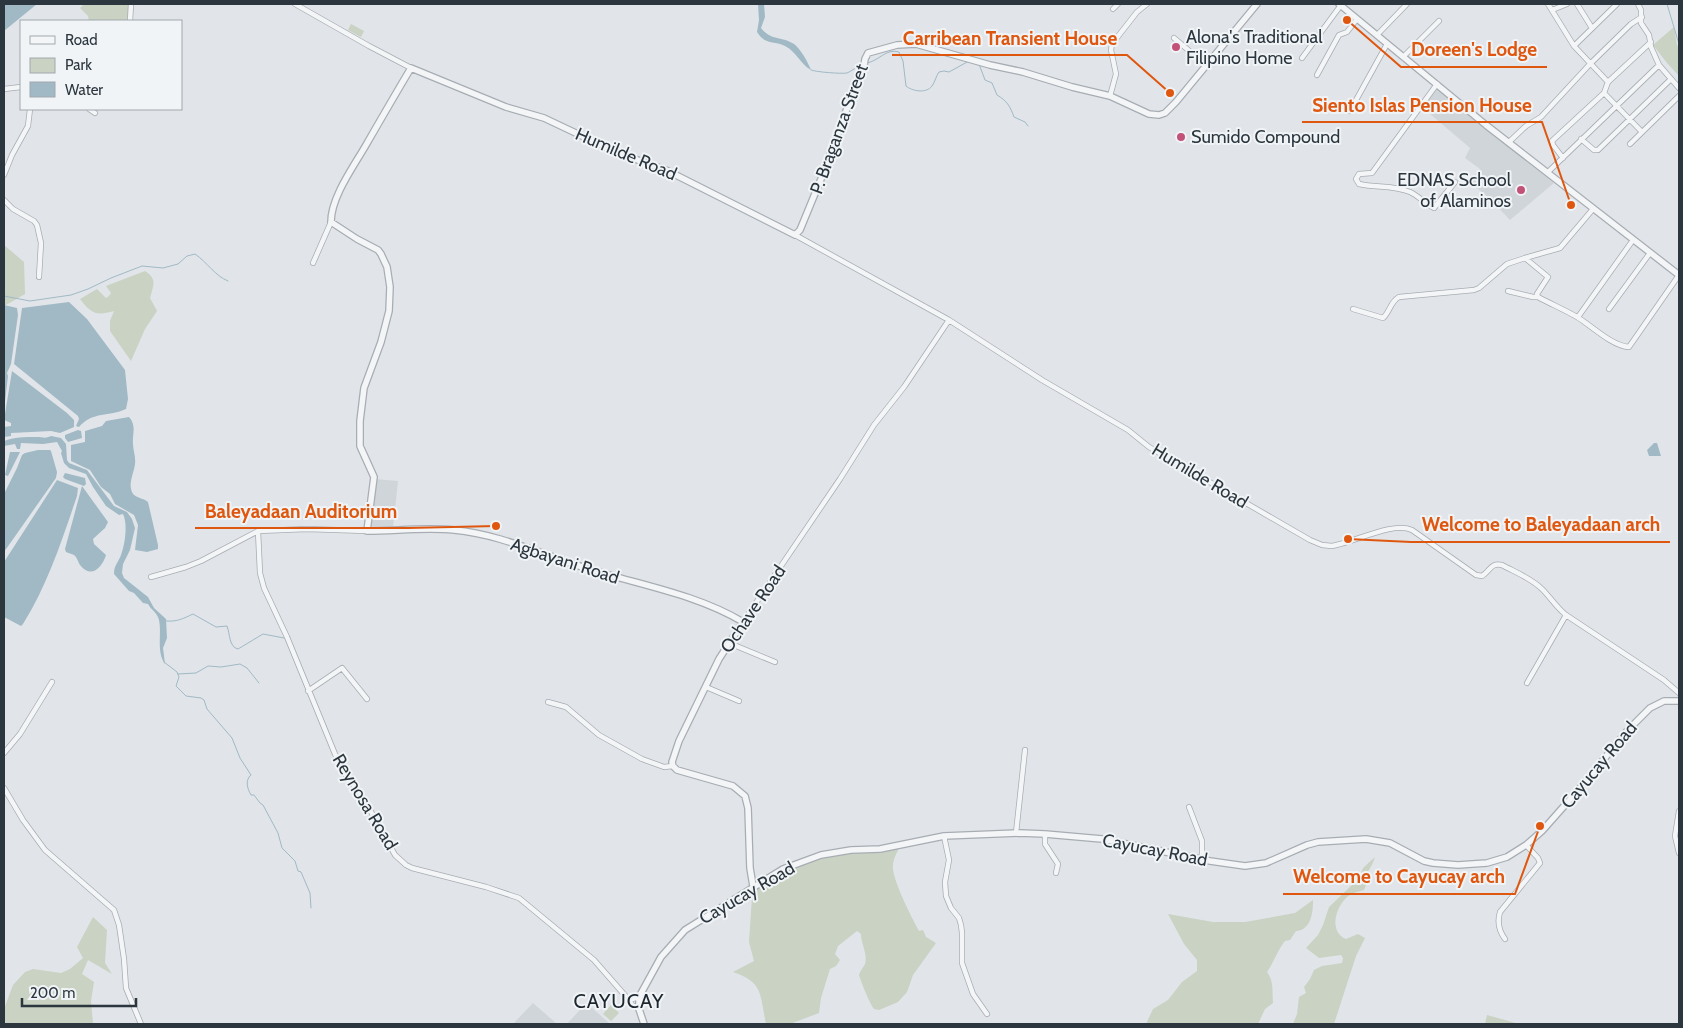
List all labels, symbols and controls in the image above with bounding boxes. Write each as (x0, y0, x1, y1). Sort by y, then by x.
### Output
legend (20, 20, 182, 110)
callout: Carribean Transient House (892, 21, 1127, 55)
place label: Alona's Traditional Filipino Home (1186, 26, 1323, 69)
text: Carribean Transient House (903, 27, 1117, 50)
text: Road (65, 31, 98, 49)
callout: Doreen's Lodge (1401, 33, 1547, 67)
text: Doreen's Lodge (1411, 38, 1537, 61)
marker: Alona's Traditional Filipino Home (1170, 41, 1182, 53)
text: Park (65, 56, 92, 74)
street label: P. Braganza Street (805, 61, 873, 197)
text: Water (65, 81, 103, 99)
callout: Siento Islas Pension House (1302, 88, 1542, 122)
text: Siento Islas Pension House (1312, 94, 1532, 117)
street label: Humilde Road (572, 123, 680, 185)
place label: Sumido Compound (1191, 126, 1340, 148)
marker: Sumido Compound (1175, 131, 1187, 143)
place label: EDNAS School of Alaminos (1397, 169, 1512, 212)
marker: EDNAS School of Alaminos (1515, 184, 1527, 196)
street label: Humilde Road (1148, 439, 1252, 513)
callout: Baleyadaan Auditorium (195, 494, 408, 528)
text: Baleyadaan Auditorium (205, 500, 397, 523)
callout: Welcome to Baleyadaan arch (1411, 508, 1670, 542)
text: Welcome to Baleyadaan arch (1422, 513, 1660, 536)
street label: Agbayani Road (508, 533, 622, 589)
street label: Ochave Road (716, 561, 790, 657)
street label: Cayucay Road (1556, 717, 1642, 813)
street label: Reynosa Road (328, 750, 402, 854)
street label: Cayucay Road (1101, 829, 1209, 871)
street label: Cayucay Road (695, 857, 799, 929)
callout: Welcome to Cayucay arch (1283, 860, 1515, 894)
text: Welcome to Cayucay arch (1293, 865, 1505, 888)
scale bar (22, 976, 136, 1008)
text: 200 m (30, 984, 75, 1002)
district label: CAYUCAY (574, 989, 664, 1013)

